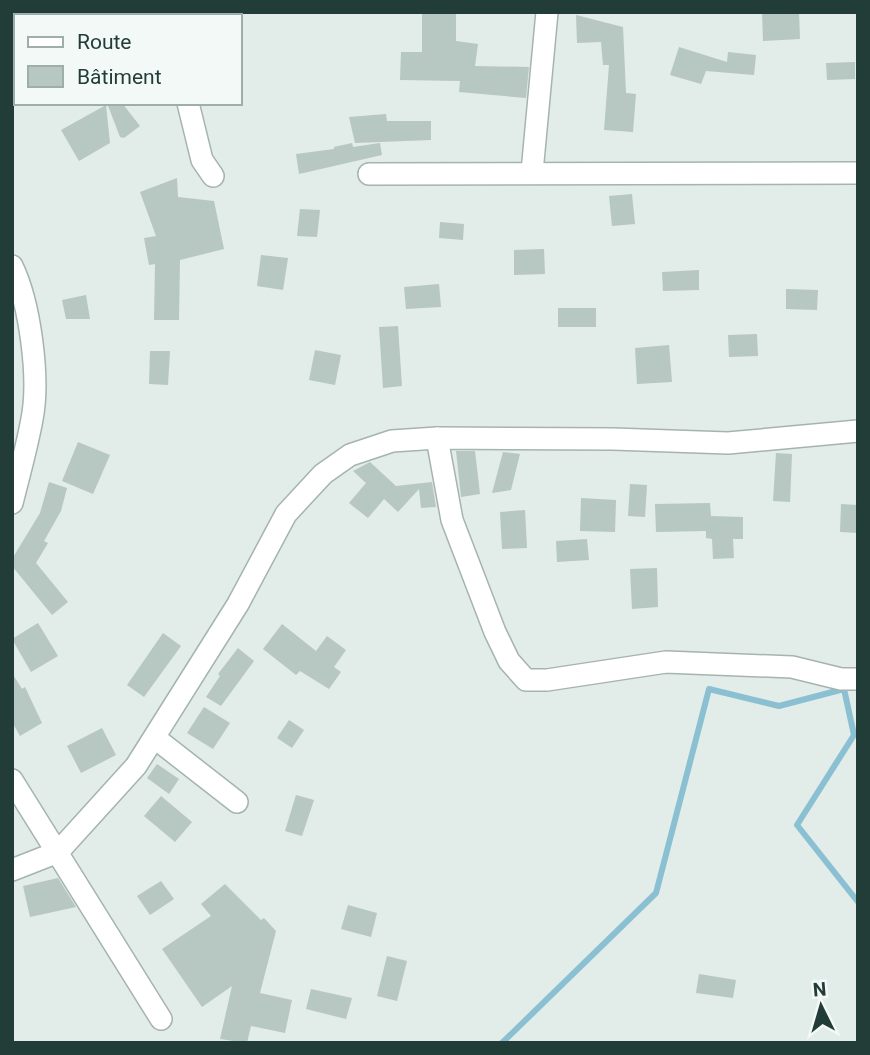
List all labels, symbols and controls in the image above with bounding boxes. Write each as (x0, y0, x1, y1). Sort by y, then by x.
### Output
legend (14, 14, 242, 105)
text: Route (77, 30, 132, 54)
text: Bâtiment (77, 65, 162, 89)
north arrow (786, 971, 856, 1041)
text: N (812, 978, 827, 1002)

